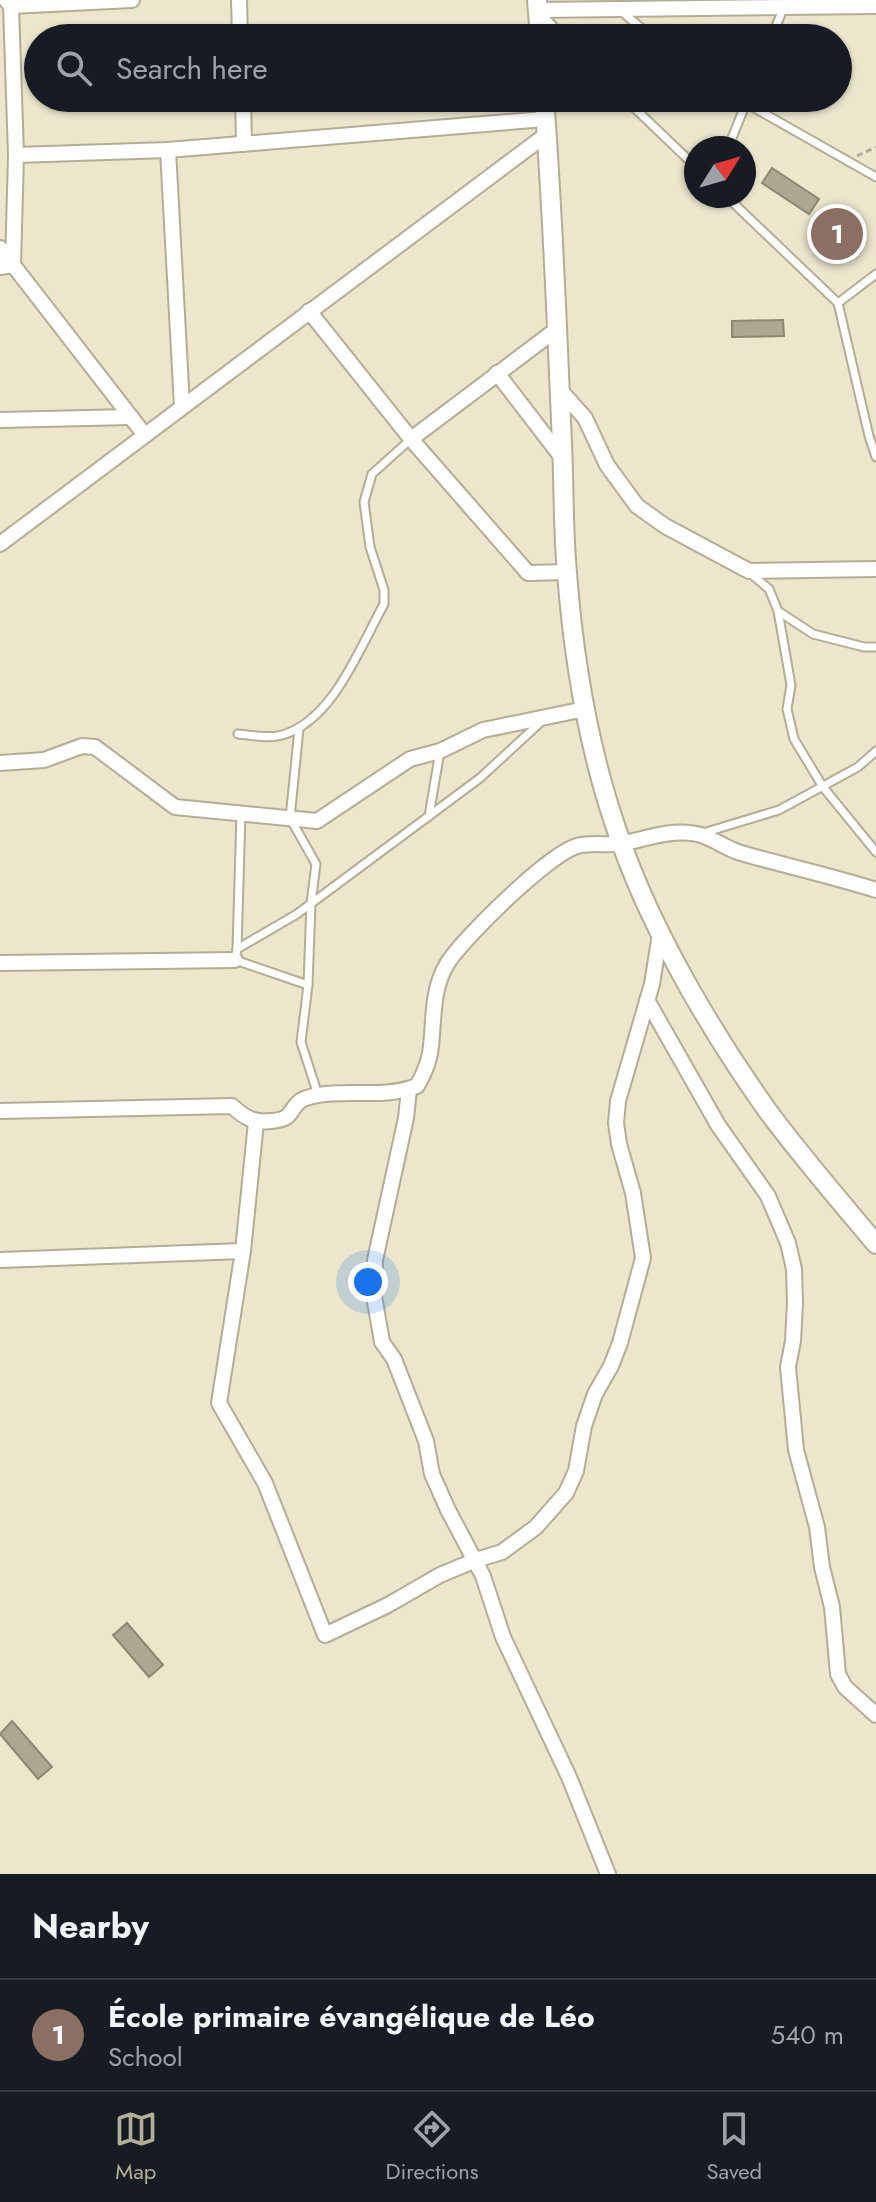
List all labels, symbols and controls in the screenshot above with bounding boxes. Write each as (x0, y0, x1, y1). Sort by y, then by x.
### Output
search box (24, 24, 852, 112)
icon: search (52, 46, 96, 90)
text: Search here (116, 47, 268, 90)
north arrow (684, 136, 756, 208)
pin: 1 (811, 204, 863, 264)
your location (348, 1262, 388, 1302)
text: Nearby (32, 1902, 149, 1951)
text: École primaire évangélique de Léo (108, 1995, 595, 2038)
text: 1 (51, 2016, 65, 2054)
text: 540 m (770, 2016, 844, 2054)
text: School (108, 2038, 183, 2076)
tab: Map (114, 2107, 158, 2187)
tab: Directions (386, 2107, 479, 2187)
tab: Saved (706, 2107, 762, 2187)

